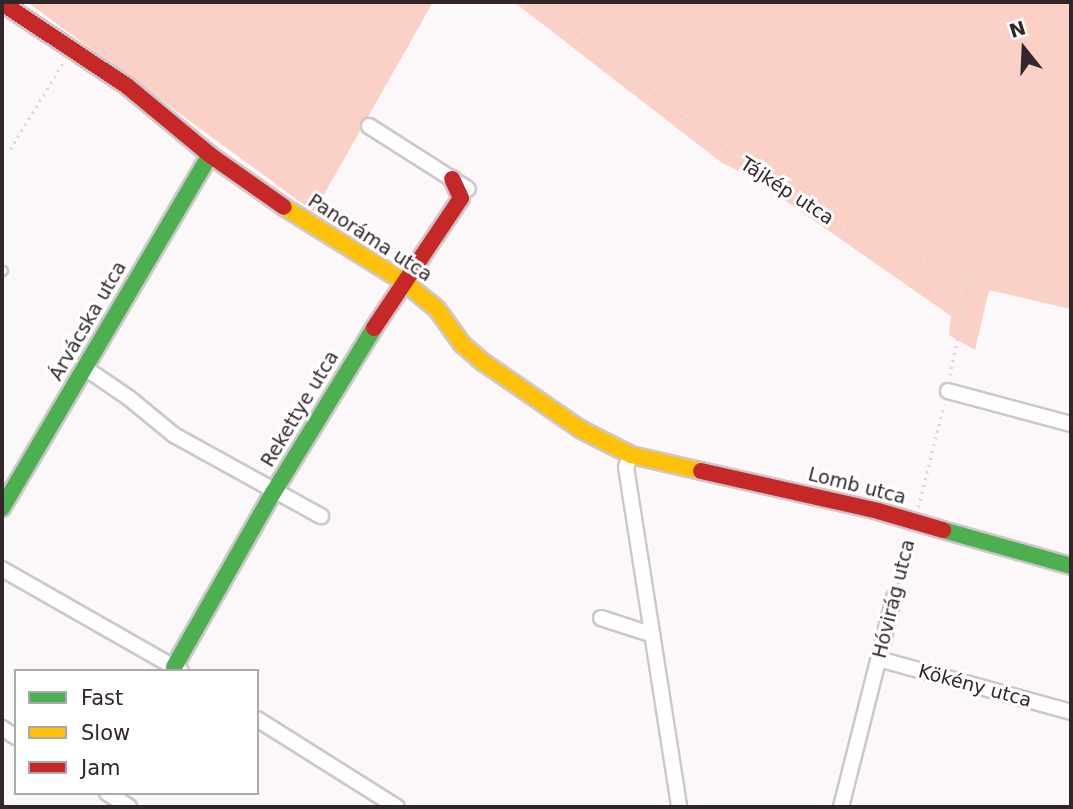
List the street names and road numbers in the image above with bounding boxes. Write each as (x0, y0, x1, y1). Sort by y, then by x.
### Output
street label: Tájkép utca (736, 152, 838, 230)
street label: Panoráma utca (304, 189, 436, 287)
street label: Árvácska utca (45, 257, 131, 385)
street label: Rekettye utca (256, 347, 344, 471)
street label: Lomb utca (806, 463, 908, 509)
street label: Hóvirág utca (868, 537, 920, 661)
street label: Kökény utca (916, 660, 1034, 712)

